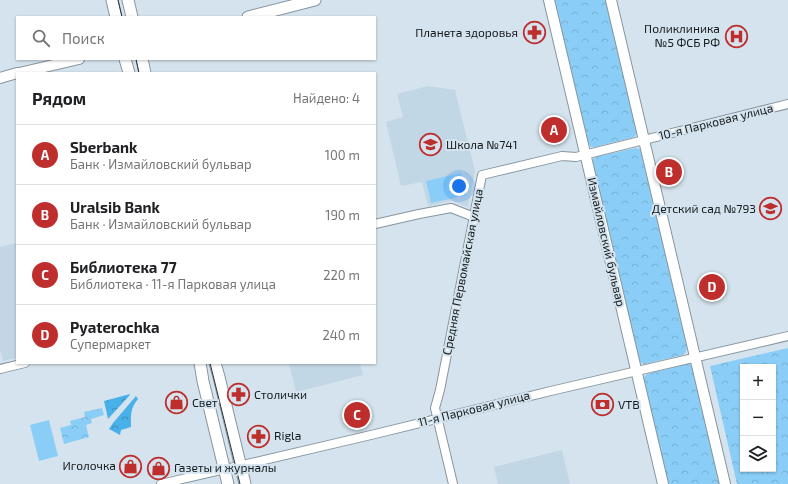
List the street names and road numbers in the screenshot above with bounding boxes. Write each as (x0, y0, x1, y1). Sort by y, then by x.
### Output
street label: 10-я Парковая улица (657, 100, 775, 143)
street label: Измайловский бульвар (584, 176, 629, 308)
street label: Средняя Первомайская улица (439, 187, 486, 356)
street label: 11-я Парковая улица (416, 387, 531, 430)

